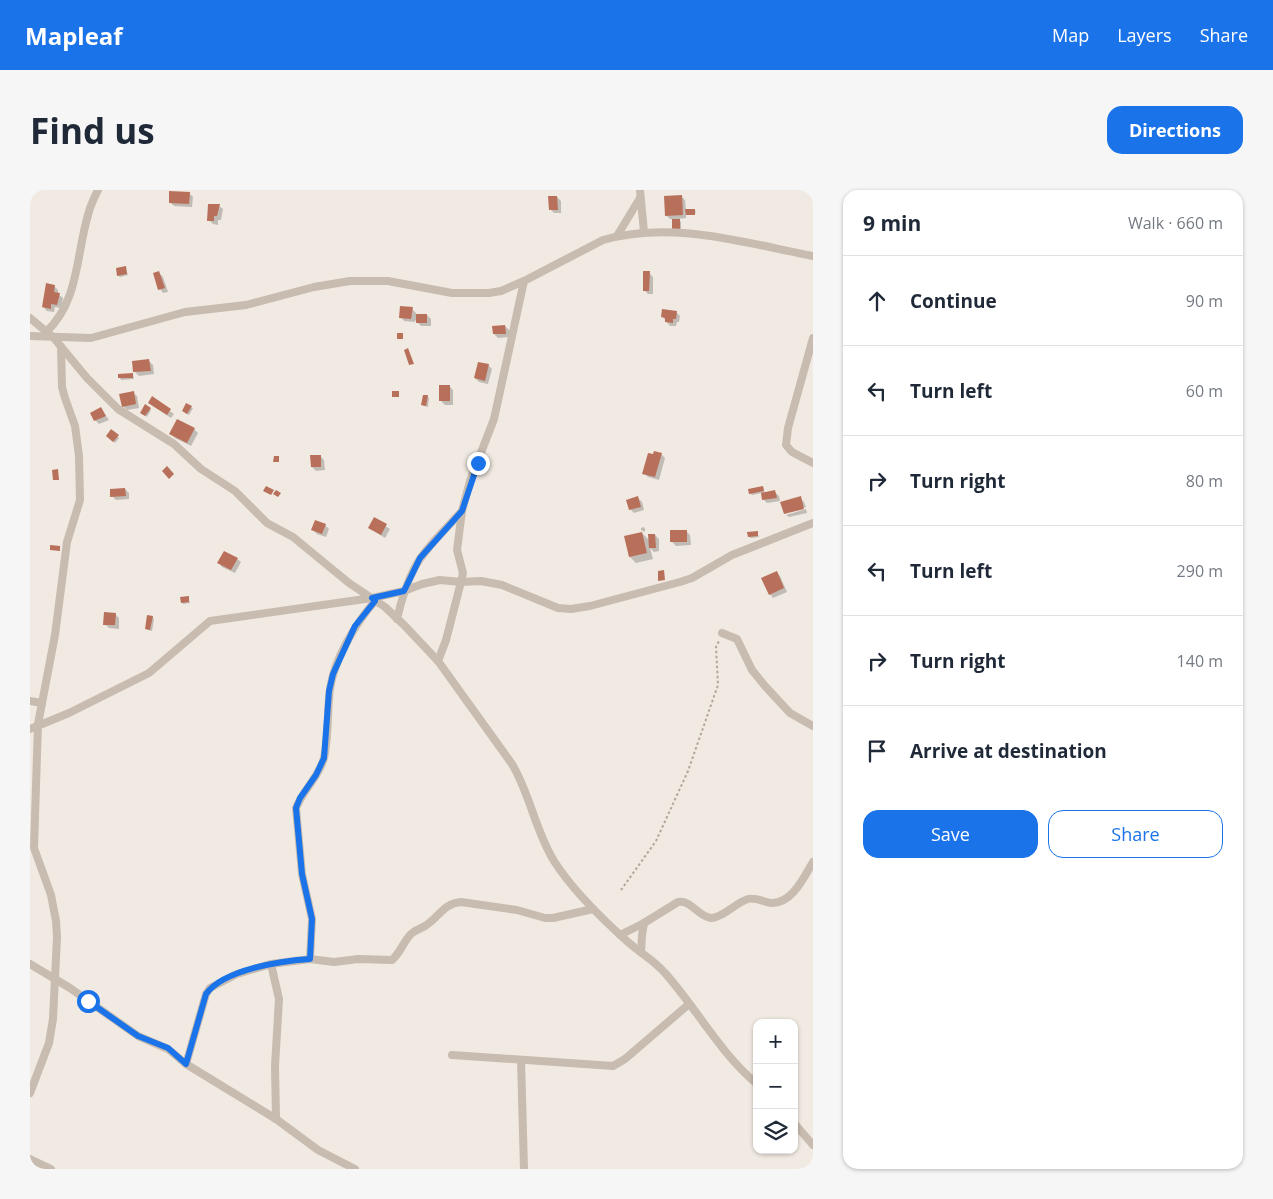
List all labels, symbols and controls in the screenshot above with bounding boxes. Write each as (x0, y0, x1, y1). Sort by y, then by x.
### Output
text: Mapleaf (25, 19, 123, 52)
text: Map (1052, 23, 1089, 47)
text: Layers (1117, 23, 1172, 47)
text: Share (1200, 23, 1248, 47)
button: Directions (1107, 106, 1243, 154)
text: Find us (30, 107, 155, 154)
text: 9 min (863, 209, 921, 237)
text: Walk · 660 m (1128, 212, 1223, 234)
icon: ahead (863, 287, 891, 315)
text: Continue (910, 288, 997, 314)
text: 90 m (1186, 290, 1223, 312)
icon: left (863, 377, 891, 405)
text: Turn left (910, 378, 992, 404)
text: 60 m (1186, 380, 1223, 402)
route end (467, 452, 490, 475)
icon: right (863, 467, 891, 495)
text: Turn right (910, 468, 1005, 494)
text: 80 m (1186, 470, 1223, 492)
icon: left (863, 557, 891, 585)
text: Turn left (910, 558, 992, 584)
text: 290 m (1177, 560, 1223, 582)
icon: right (863, 647, 891, 675)
text: Turn right (910, 648, 1005, 674)
text: 140 m (1177, 650, 1223, 672)
icon: arrive (863, 737, 891, 765)
text: Arrive at destination (910, 738, 1107, 764)
button: Save (863, 810, 1038, 858)
button: Share (1048, 810, 1223, 858)
route start (77, 990, 100, 1013)
map controls (753, 1019, 798, 1154)
button: + (753, 1019, 798, 1064)
button: − (753, 1064, 798, 1109)
button: layers (753, 1109, 798, 1154)

